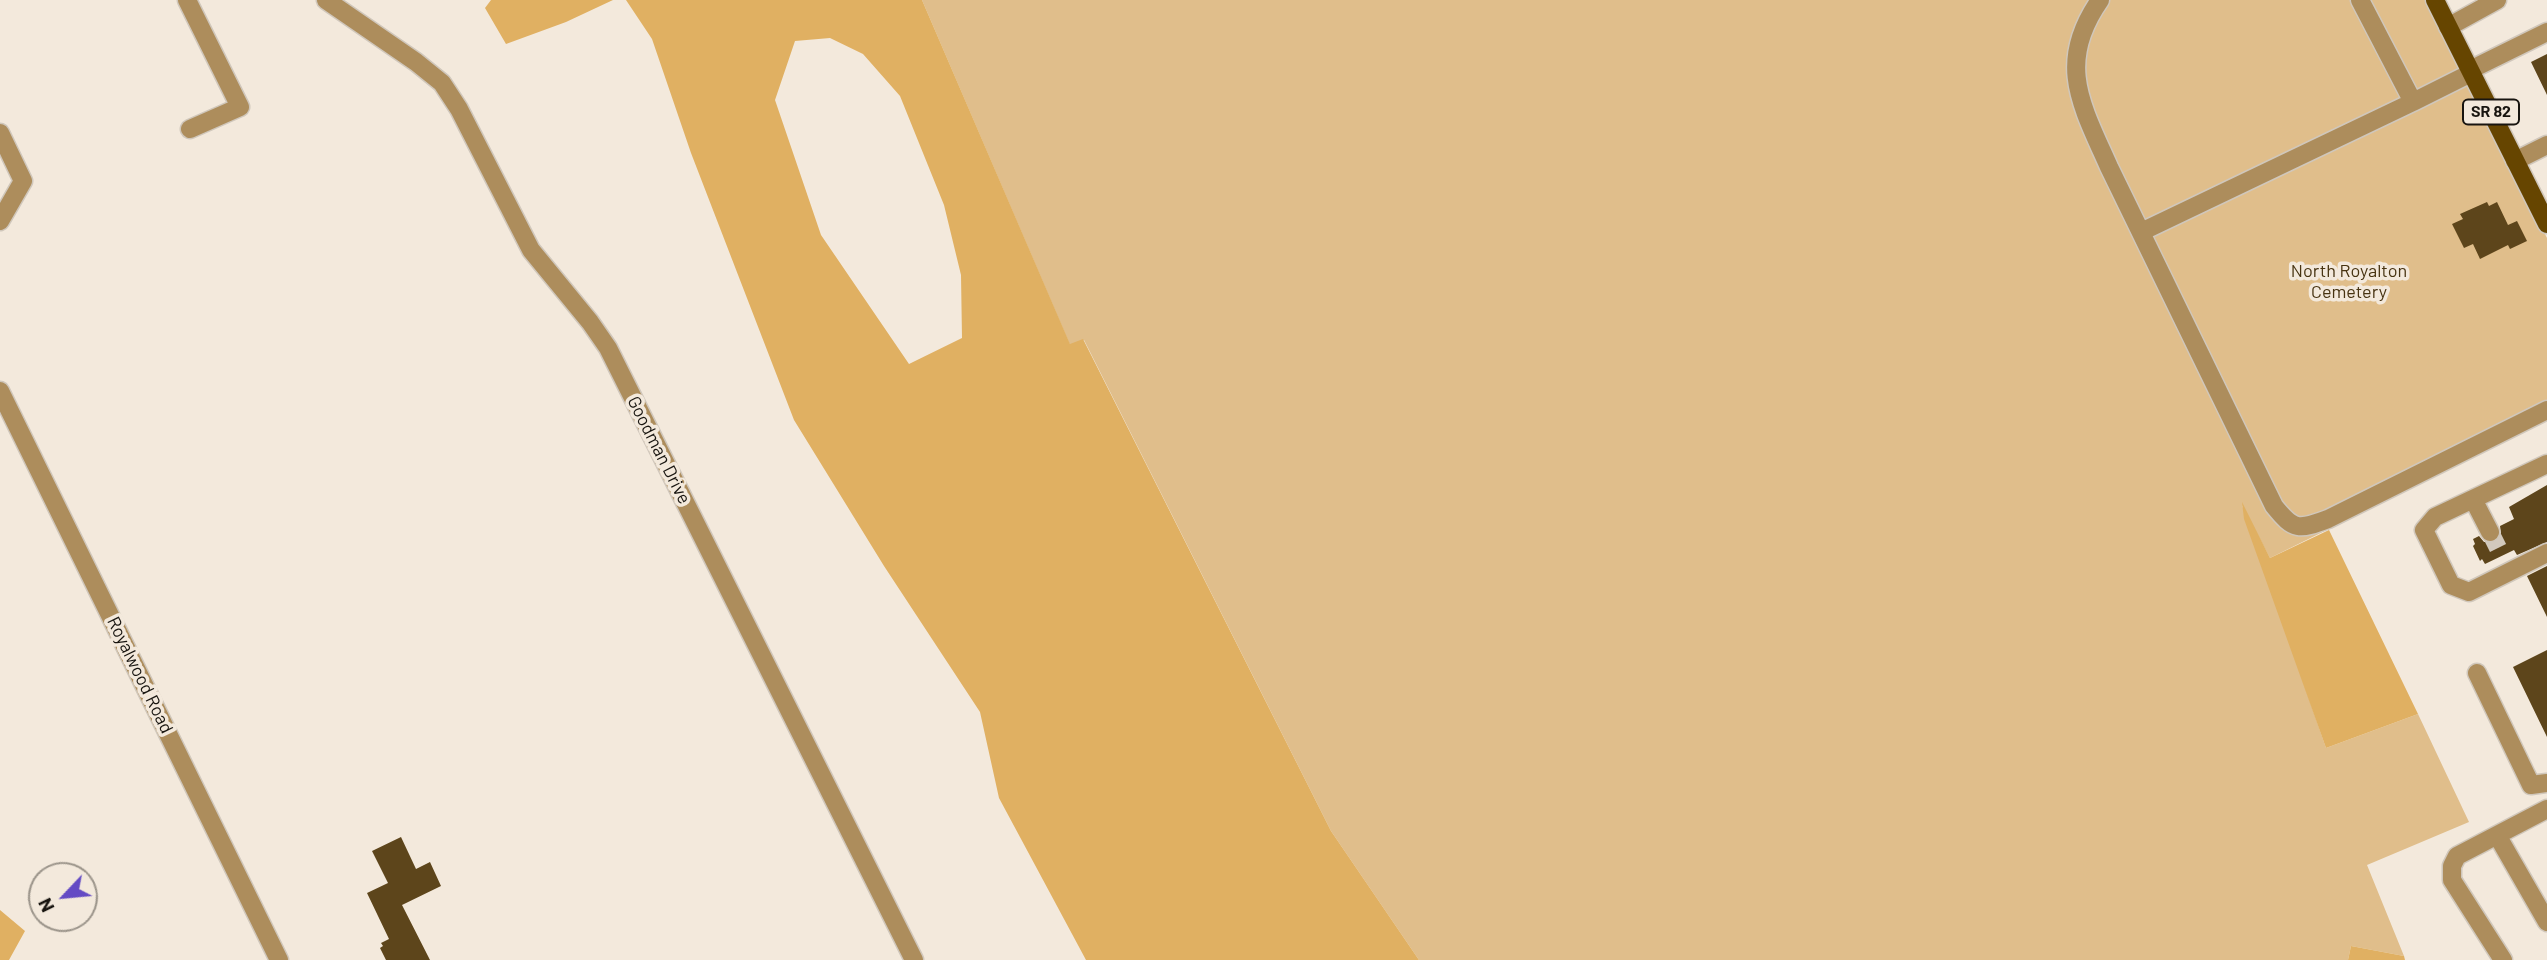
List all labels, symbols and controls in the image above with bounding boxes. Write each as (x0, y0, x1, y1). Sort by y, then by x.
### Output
road number: SR 82 (2463, 100, 2519, 124)
park label: North Royalton Cemetery (2291, 260, 2407, 302)
street label: Goodman Drive (623, 393, 695, 507)
street label: Royalwood Road (102, 613, 178, 737)
north arrow (28, 862, 98, 932)
text: N (32, 895, 59, 916)

